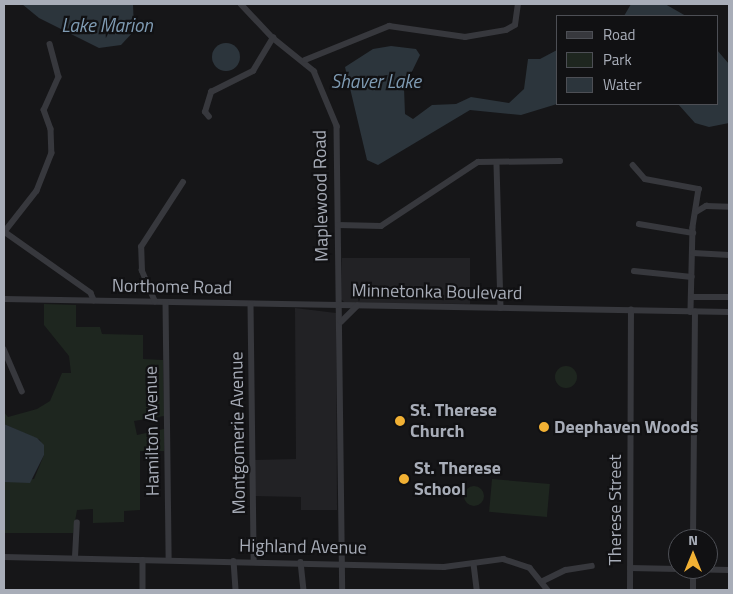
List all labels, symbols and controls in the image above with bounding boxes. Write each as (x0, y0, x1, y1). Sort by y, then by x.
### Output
water label: Lake Marion (61, 14, 153, 36)
legend (556, 15, 718, 105)
text: Road (603, 23, 635, 46)
text: Park (603, 48, 632, 71)
water label: Shaver Lake (331, 70, 421, 92)
text: Water (603, 73, 642, 96)
street label: Maplewood Road (309, 130, 333, 262)
street label: Northome Road (112, 275, 232, 299)
street label: Minnetonka Boulevard (351, 280, 523, 304)
street label: Montgomerie Avenue (226, 351, 250, 515)
street label: Hamilton Avenue (140, 366, 164, 496)
place label: St. Therese Church (410, 400, 497, 442)
marker: St. Therese Church (394, 415, 406, 427)
place label: Deephaven Woods (554, 416, 699, 438)
marker: Deephaven Woods (538, 421, 550, 433)
street label: Therese Street (604, 454, 626, 566)
place label: St. Therese School (414, 458, 501, 500)
marker: St. Therese School (398, 473, 410, 485)
north arrow (668, 529, 718, 579)
text: N (688, 529, 698, 550)
street label: Highland Avenue (239, 535, 367, 559)

